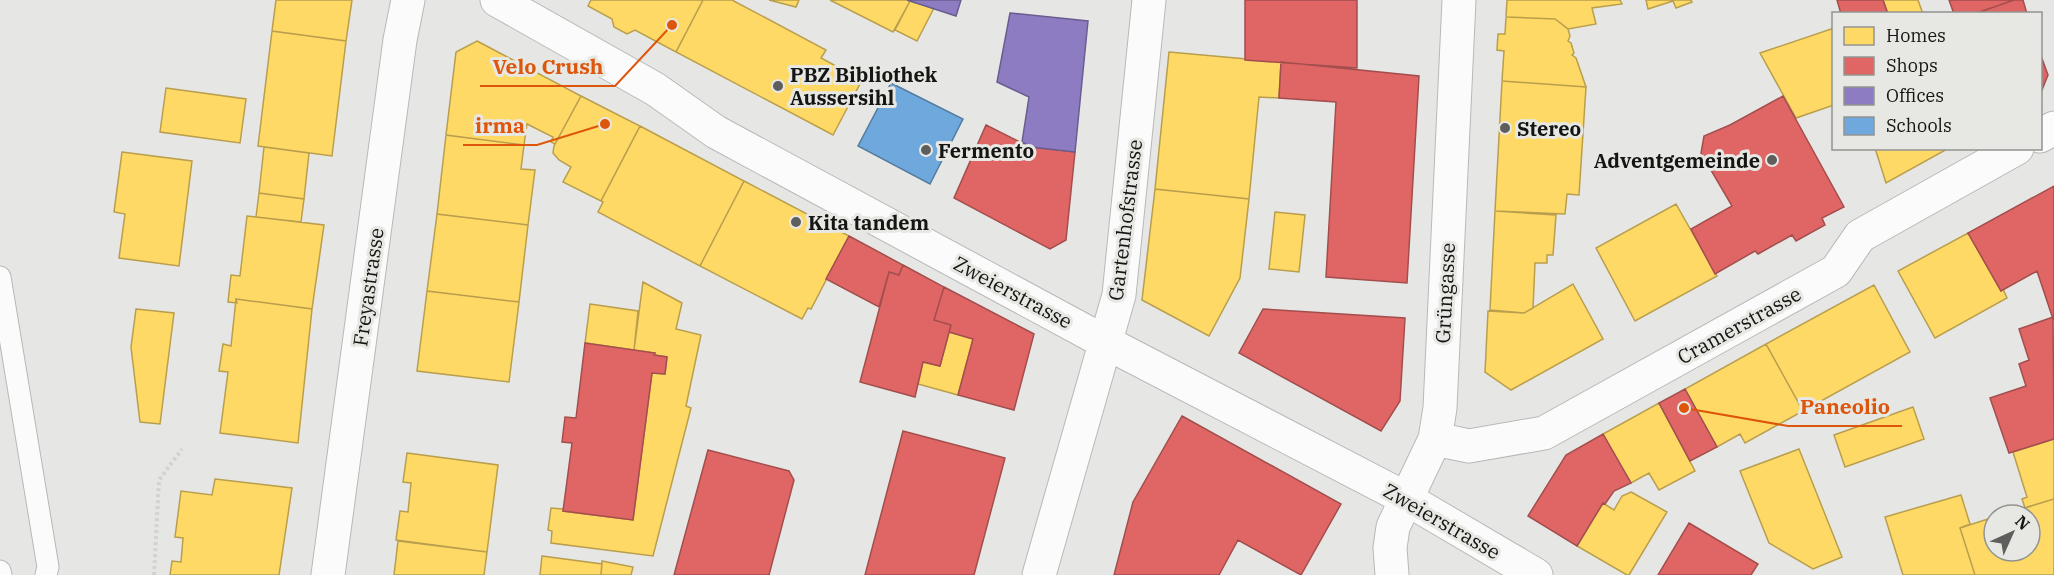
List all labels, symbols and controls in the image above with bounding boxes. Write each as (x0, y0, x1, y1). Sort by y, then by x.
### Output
legend (1832, 12, 2042, 150)
text: Homes (1886, 24, 1946, 47)
callout: Velo Crush (480, 47, 615, 86)
text: Velo Crush (492, 52, 604, 80)
text: Shops (1886, 54, 1938, 77)
place label: PBZ Bibliothek Aussersihl (790, 61, 938, 111)
marker: PBZ Bibliothek Aussersihl (771, 79, 785, 93)
text: Offices (1886, 84, 1944, 107)
callout: irma (463, 106, 537, 145)
text: irma (475, 111, 525, 139)
text: Schools (1886, 114, 1952, 137)
place label: Stereo (1517, 115, 1581, 142)
marker: Stereo (1498, 121, 1512, 135)
place label: Fermento (938, 137, 1034, 164)
street label: Gartenhofstrasse (1102, 138, 1148, 302)
marker: Fermento (919, 143, 933, 157)
place label: Adventgemeinde (1594, 147, 1760, 174)
marker: Adventgemeinde (1765, 153, 1779, 167)
place label: Kita tandem (808, 209, 929, 236)
marker: Kita tandem (789, 215, 803, 229)
street label: Freyastrasse (346, 226, 390, 348)
street label: Grüngasse (1429, 242, 1461, 344)
street label: Zweierstrasse (949, 249, 1077, 335)
street label: Cramerstrasse (1672, 280, 1806, 370)
callout: Paneolio (1788, 387, 1902, 426)
text: Paneolio (1800, 392, 1890, 420)
street label: Zweierstrasse (1379, 477, 1505, 565)
north arrow (1982, 503, 2042, 563)
text: N (2011, 511, 2034, 534)

